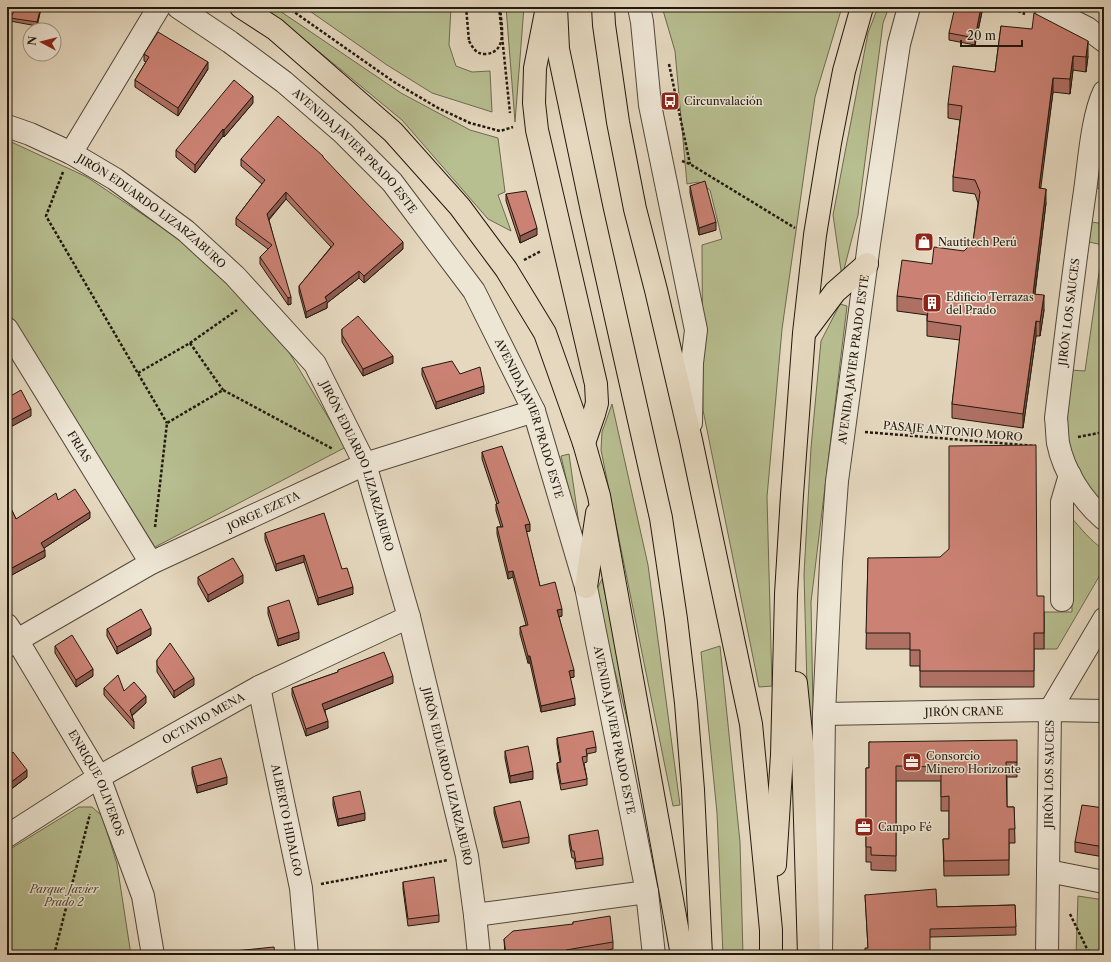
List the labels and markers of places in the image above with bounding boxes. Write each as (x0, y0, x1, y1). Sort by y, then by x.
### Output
bus stop icon: Circunvalación (659, 90, 681, 112)
place label: Circunvalación (684, 94, 763, 108)
shop icon: Nautitech Perú (913, 231, 935, 253)
place label: Nautitech Perú (938, 235, 1017, 249)
place label: Edificio Terrazas del Prado (946, 290, 1034, 317)
building icon: Edificio Terrazas del Prado (921, 292, 943, 314)
place label: Consorcio Minero Horizonte (926, 749, 1021, 776)
office icon: Consorcio Minero Horizonte (901, 751, 923, 773)
office icon: Campo Fé (853, 816, 875, 838)
place label: Campo Fé (878, 820, 932, 834)

